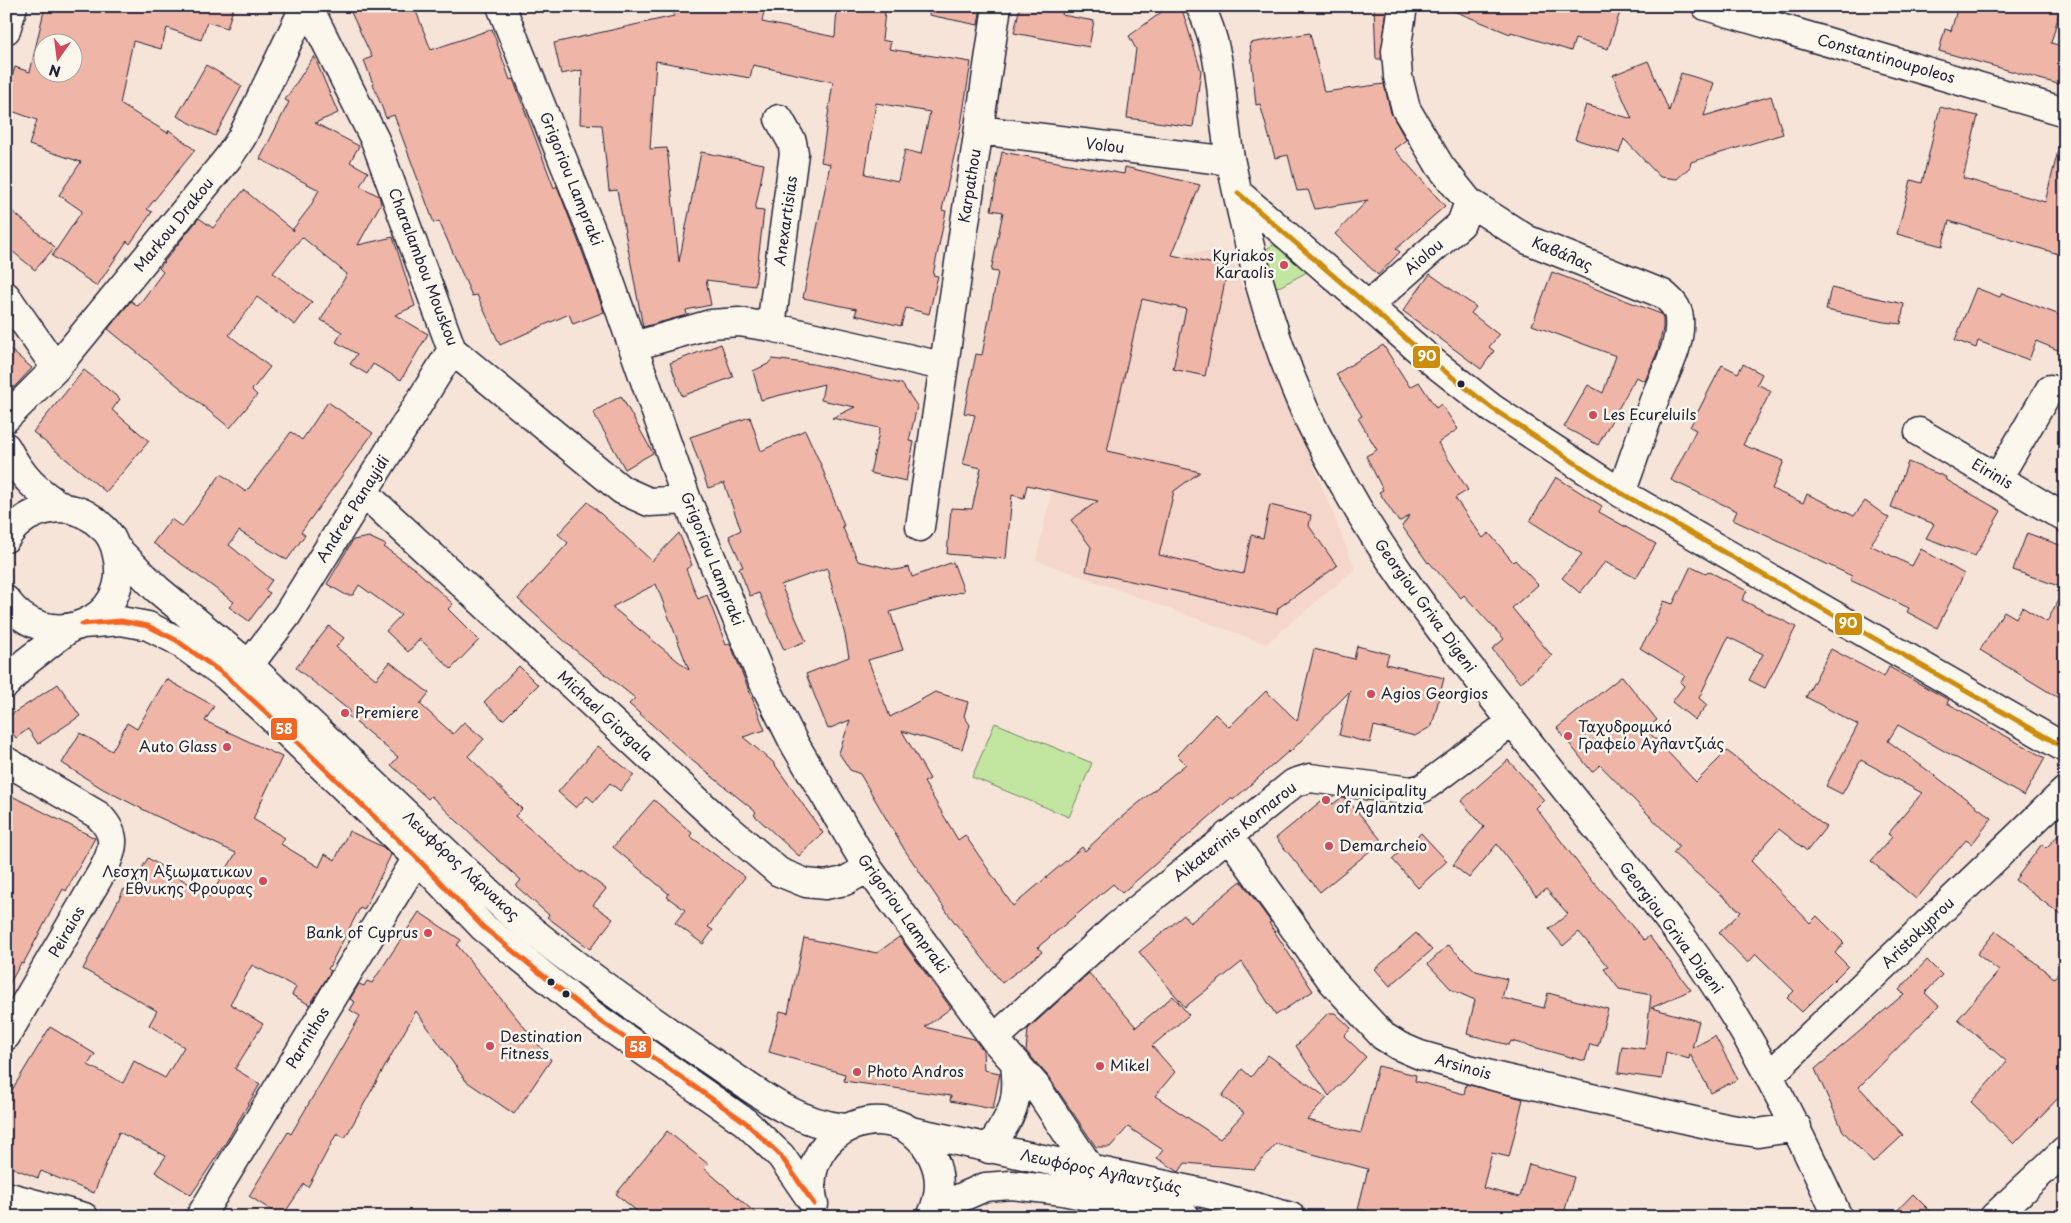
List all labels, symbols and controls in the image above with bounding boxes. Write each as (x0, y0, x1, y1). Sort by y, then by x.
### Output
street label: Constantinoupoleos (1815, 27, 1958, 88)
north arrow (32, 32, 82, 82)
text: N (47, 60, 63, 83)
street label: Grigoriou Lampraki (535, 108, 610, 249)
street label: Volou (1084, 131, 1126, 158)
street label: Karpathou (951, 147, 986, 225)
street label: Markou Drakou (127, 172, 218, 276)
street label: Anexartisias (767, 174, 802, 267)
street label: Charalambou Mouskou (384, 184, 465, 349)
street label: Καβάλας (1528, 229, 1597, 276)
street label: Aiolou (1398, 232, 1448, 279)
place label: Kyriakos Karaolis (1213, 243, 1274, 283)
marker: Kyriakos Karaolis (1278, 259, 1290, 271)
line badge: 90 (1412, 345, 1441, 369)
text: 90 (1418, 345, 1436, 366)
unlabelled marker (1456, 379, 1466, 389)
place label: Les Ecureluils (1603, 402, 1696, 425)
marker: Les Ecureluils (1587, 409, 1599, 421)
street label: Andrea Panayidi (309, 450, 394, 566)
street label: Eirinis (1968, 452, 2018, 494)
street label: Grigoriou Lampraki (676, 488, 751, 629)
street label: Georgiou Griva Digeni (1370, 533, 1483, 677)
line badge: 90 (1834, 612, 1863, 636)
text: 90 (1839, 612, 1857, 633)
street label: Michael Giorgala (553, 664, 659, 766)
place label: Agios Georgios (1381, 681, 1488, 704)
marker: Agios Georgios (1365, 688, 1377, 700)
place label: Premiere (355, 700, 419, 723)
marker: Premiere (339, 707, 351, 719)
place label: Ταχυδρομικό Γραφείο Αγλαντζιάς (1578, 714, 1725, 754)
line badge: 58 (270, 717, 298, 741)
text: 58 (275, 718, 293, 739)
marker: Ταχυδρομικό Γραφείο Αγλαντζιάς (1562, 730, 1574, 742)
place label: Auto Glass (139, 734, 217, 757)
marker: Auto Glass (221, 741, 233, 753)
street label: Aikaterinis Kornarou (1167, 775, 1301, 886)
place label: Municipality of Aglantzia (1336, 778, 1427, 818)
marker: Municipality of Aglantzia (1320, 794, 1332, 806)
street label: Λεωφόρος Λάρνακος (399, 805, 526, 925)
place label: Demarcheio (1339, 833, 1427, 856)
marker: Demarcheio (1323, 840, 1335, 852)
street label: Grigoriou Lampraki (853, 849, 955, 978)
street label: Georgiou Griva Digeni (1615, 856, 1730, 998)
place label: Λεσχη Αξιωματικων Εθνικης Φρουρας (102, 859, 253, 899)
marker: Λεσχη Αξιωματικων Εθνικης Φρουρας (257, 875, 269, 887)
street label: Aristokyprou (1875, 891, 1959, 973)
street label: Peiraios (42, 901, 90, 961)
place label: Bank of Cyprus (306, 920, 418, 943)
marker: Bank of Cyprus (422, 927, 434, 939)
unlabelled marker (546, 977, 556, 987)
unlabelled marker (561, 989, 571, 999)
street label: Parnithos (279, 1002, 334, 1072)
place label: Destination Fitness (500, 1024, 582, 1064)
line badge: 58 (624, 1035, 652, 1059)
text: 58 (629, 1036, 647, 1057)
marker: Destination Fitness (484, 1040, 496, 1052)
street label: Arsinois (1433, 1047, 1494, 1085)
place label: Mikel (1110, 1053, 1149, 1076)
place label: Photo Andros (867, 1059, 964, 1082)
marker: Mikel (1094, 1060, 1106, 1072)
marker: Photo Andros (851, 1066, 863, 1078)
street label: Λεωφόρος Αγλαντζιάς (1019, 1142, 1184, 1199)

